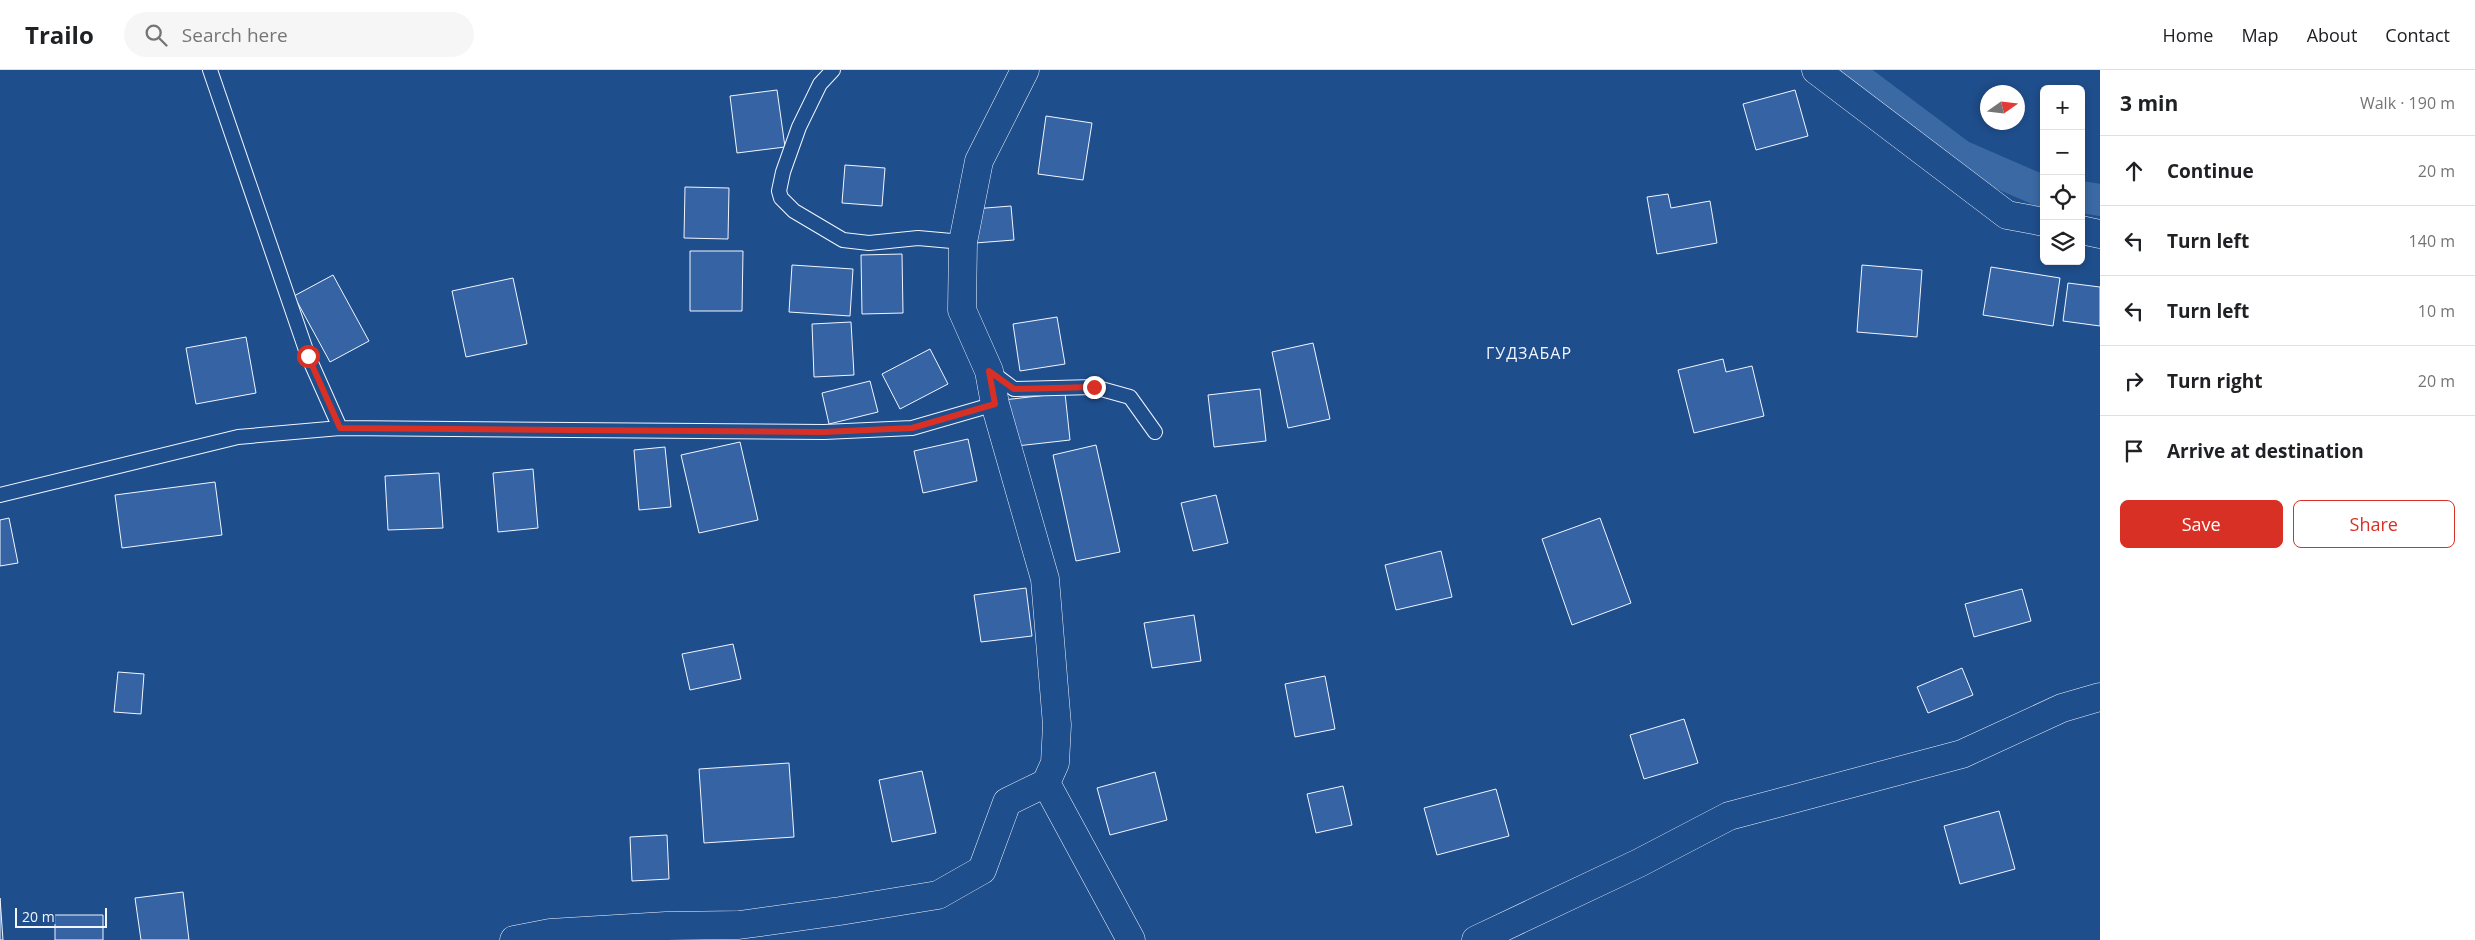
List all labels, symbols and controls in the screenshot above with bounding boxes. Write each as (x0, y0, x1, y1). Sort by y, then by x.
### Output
search box (124, 12, 474, 57)
text: Trailo (25, 18, 94, 51)
icon: search (142, 21, 170, 49)
text: Search here (182, 22, 288, 48)
text: Home (2163, 23, 2213, 47)
text: Map (2241, 23, 2279, 47)
text: About (2307, 23, 2357, 47)
text: Contact (2385, 23, 2450, 47)
north arrow (1980, 85, 2025, 130)
map controls (2040, 85, 2085, 265)
button: + (2040, 85, 2085, 130)
text: 3 min (2120, 89, 2178, 117)
text: Walk · 190 m (2360, 92, 2455, 114)
button: − (2040, 130, 2085, 175)
icon: ahead (2120, 157, 2148, 185)
text: Continue (2167, 158, 2254, 184)
text: 20 m (2418, 160, 2455, 182)
button: locate (2040, 175, 2085, 220)
button: layers (2040, 220, 2085, 265)
icon: left (2120, 227, 2148, 255)
text: Turn left (2167, 228, 2249, 254)
text: 140 m (2409, 230, 2455, 252)
icon: left (2120, 297, 2148, 325)
text: Turn left (2167, 298, 2249, 324)
text: 10 m (2418, 300, 2455, 322)
district label: ГУДЗАБАР (1486, 342, 1572, 364)
route start (297, 345, 320, 368)
icon: right (2120, 367, 2148, 395)
text: Turn right (2167, 368, 2262, 394)
text: 20 m (2418, 370, 2455, 392)
route end (1083, 376, 1106, 399)
icon: arrive (2120, 437, 2148, 465)
text: Arrive at destination (2167, 438, 2364, 464)
button: Save (2120, 500, 2283, 548)
button: Share (2293, 500, 2455, 548)
scale bar (15, 905, 108, 928)
text: 20 m (22, 907, 55, 926)

